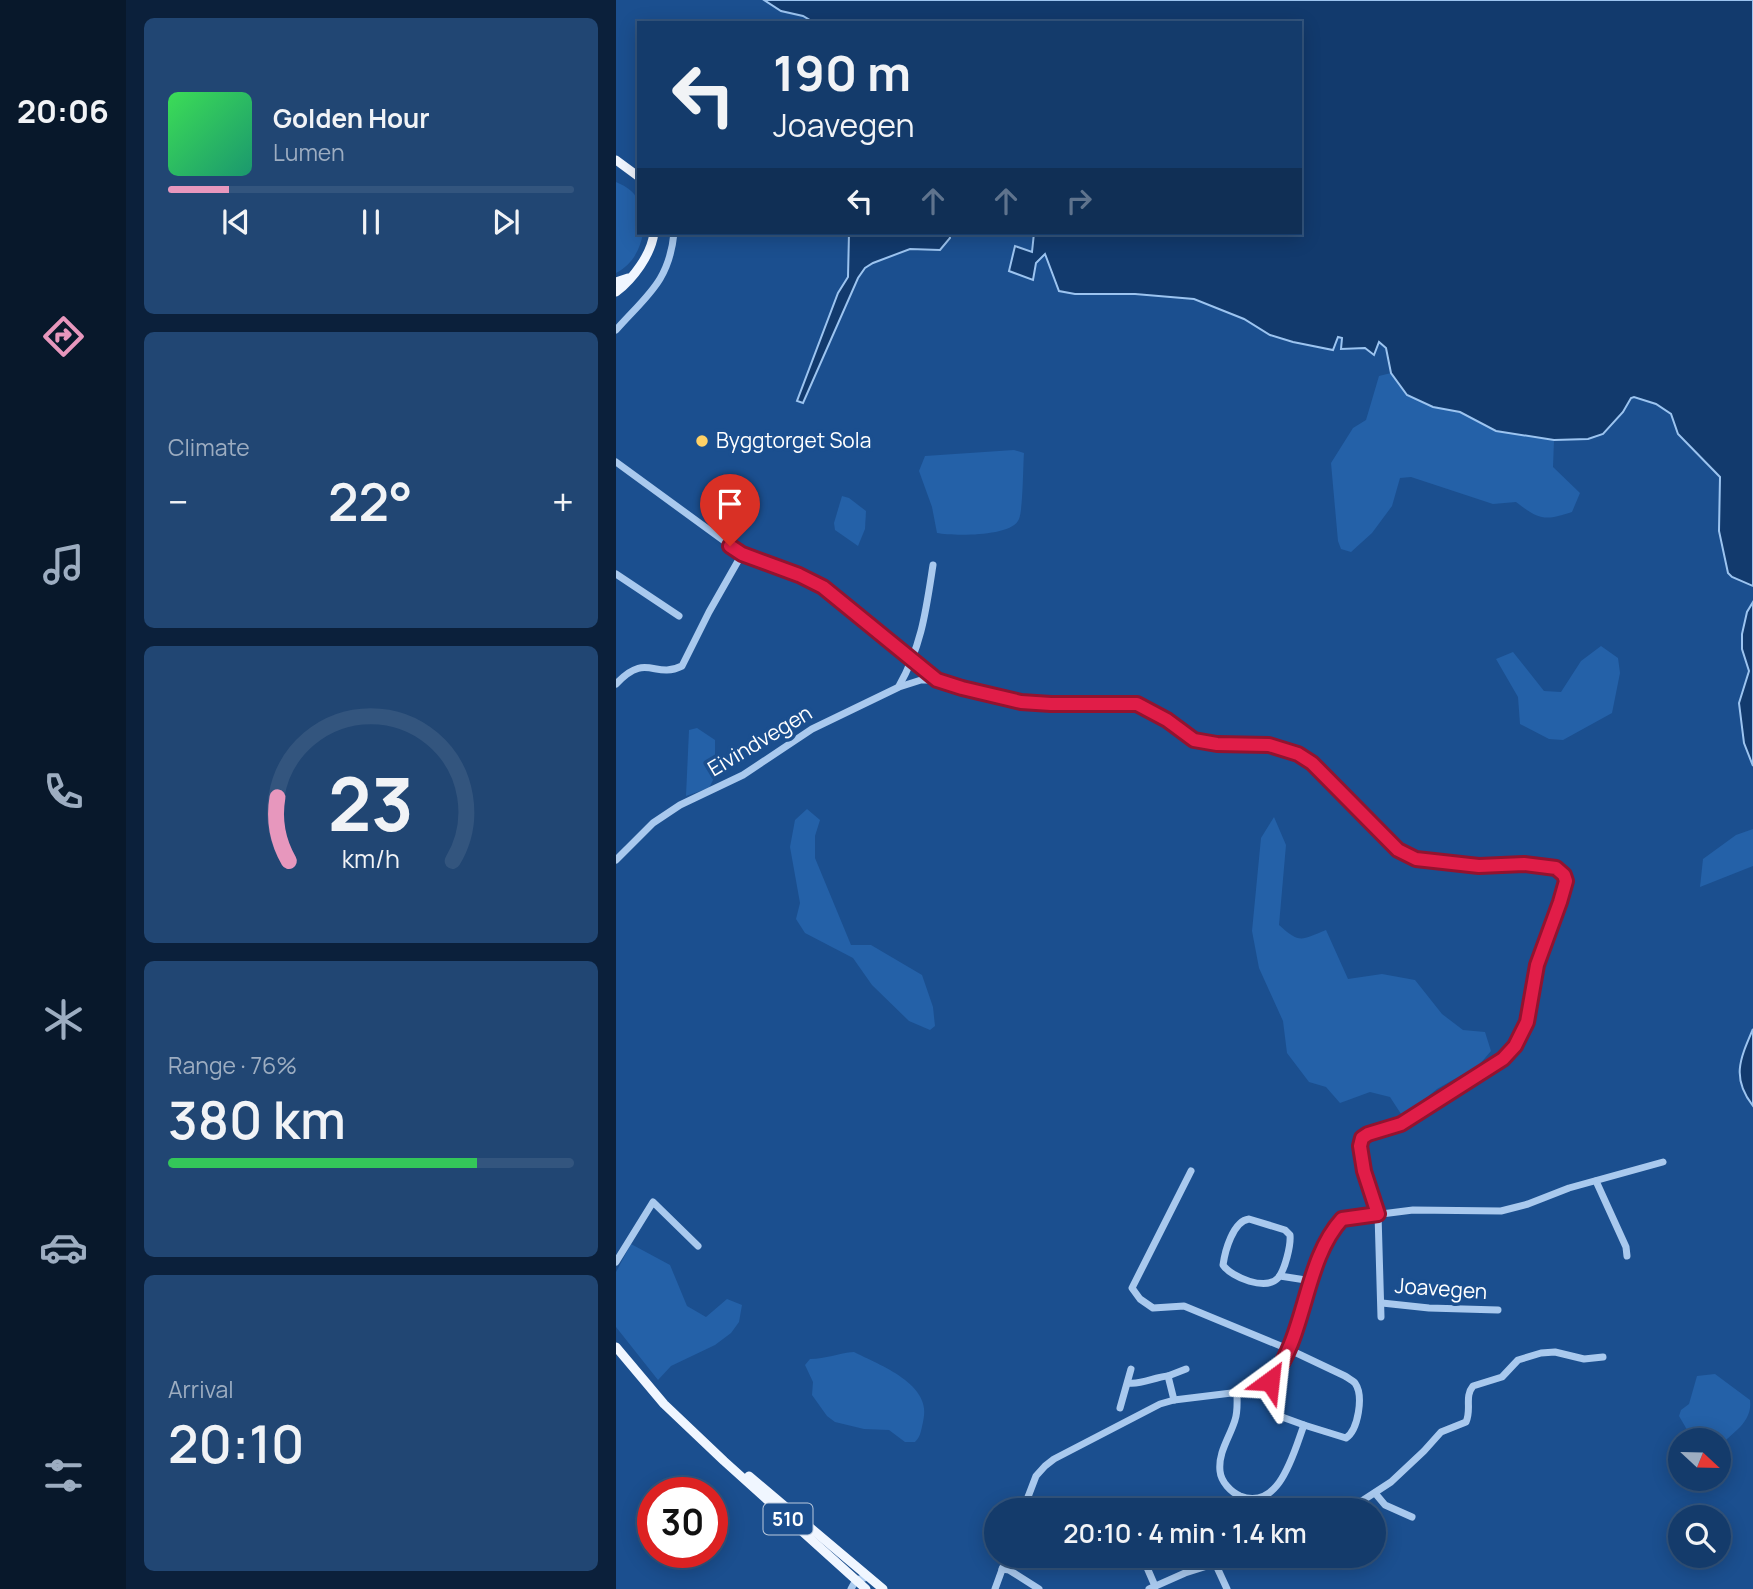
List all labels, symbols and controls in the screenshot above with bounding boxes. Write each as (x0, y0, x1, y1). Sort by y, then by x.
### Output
text: 190 m (773, 39, 911, 106)
icon: left (658, 49, 749, 140)
text: 20:06 (17, 89, 109, 133)
text: Golden Hour (273, 100, 430, 136)
text: Joavegen (773, 103, 914, 147)
text: Lumen (273, 136, 345, 168)
icon: left (841, 182, 879, 220)
icon: ahead (914, 182, 952, 220)
icon: ahead (987, 182, 1025, 220)
icon: right (1060, 182, 1098, 220)
icon: previous (217, 203, 255, 241)
icon: pause (352, 203, 390, 241)
icon: next (487, 203, 525, 241)
icon: directions (39, 312, 88, 361)
place label: Byggtorget Sola (716, 426, 871, 454)
text: Climate (168, 431, 250, 463)
marker: Byggtorget Sola (694, 433, 710, 449)
text: 22° (328, 466, 413, 537)
pin (700, 474, 760, 546)
text: − (168, 475, 189, 527)
text: + (552, 475, 574, 527)
icon: arrive (711, 485, 749, 523)
icon: music (39, 540, 88, 589)
street label: Eivindvegen (702, 698, 817, 782)
text: 23 (328, 753, 414, 853)
icon: phone (39, 767, 88, 816)
text: km/h (342, 840, 400, 875)
icon: climate (39, 995, 88, 1044)
text: Range · 76% (168, 1049, 297, 1081)
text: 380 km (168, 1084, 346, 1155)
icon: car (39, 1223, 88, 1272)
street label: Joavegen (1394, 1271, 1488, 1305)
position arrow (1233, 1344, 1307, 1418)
text: Arrival (168, 1373, 234, 1405)
text: 20:10 (168, 1408, 304, 1479)
north arrow (1668, 1428, 1731, 1491)
map controls (1668, 1428, 1731, 1568)
icon: filters (39, 1451, 88, 1500)
speed limit sign: 30 (637, 1477, 728, 1568)
road number: 510 (764, 1504, 812, 1534)
button: search (1668, 1505, 1731, 1568)
text: 20:10 · 4 min · 1.4 km (1063, 1515, 1307, 1551)

